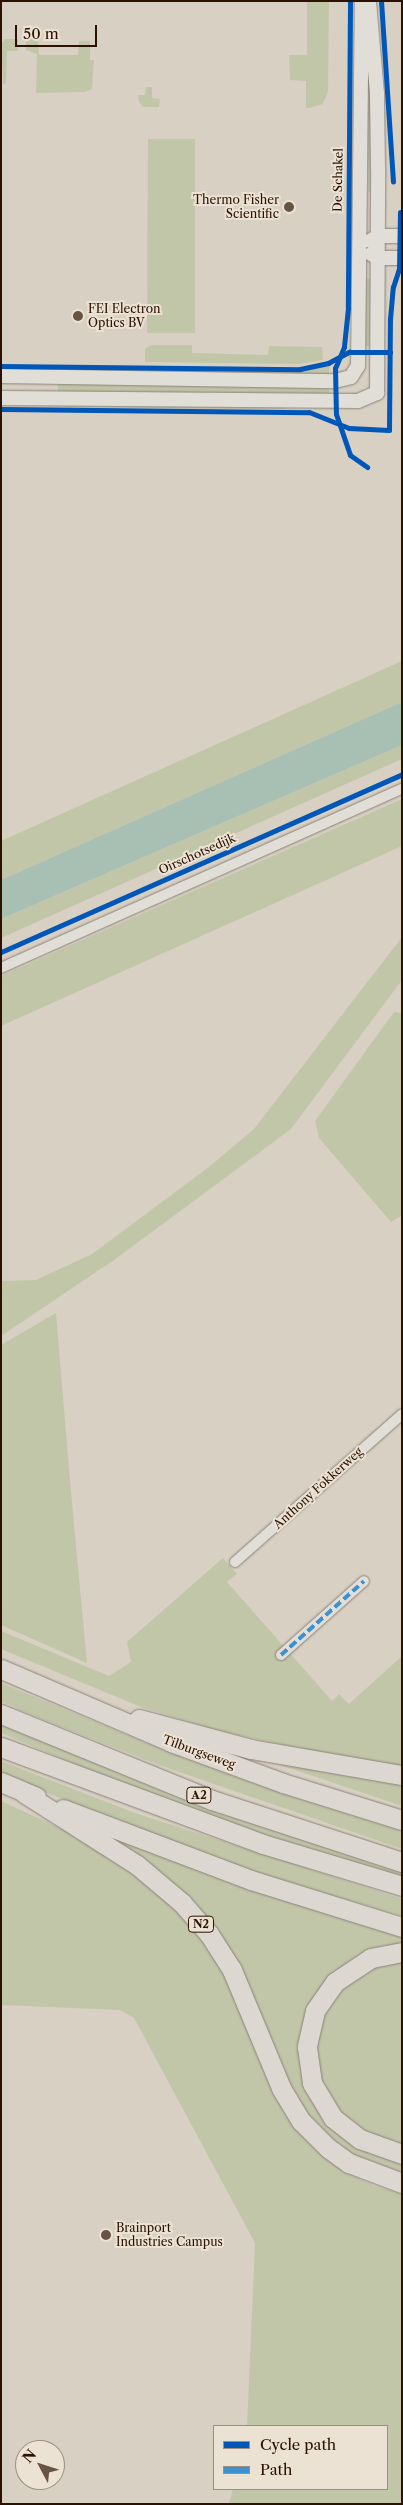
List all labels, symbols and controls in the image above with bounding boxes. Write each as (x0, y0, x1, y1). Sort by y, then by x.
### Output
scale bar (18, 15, 100, 47)
text: 50 m (23, 24, 59, 43)
street label: De Schakel (330, 148, 346, 212)
place label: Thermo Fisher Scientific (193, 193, 279, 221)
marker: Thermo Fisher Scientific (283, 201, 295, 213)
place label: FEI Electron Optics BV (88, 302, 161, 330)
marker: FEI Electron Optics BV (72, 310, 84, 322)
street label: Oirschotsedijk (156, 831, 238, 877)
street label: Anthony Fokkerweg (270, 1444, 366, 1532)
street label: Tilburgseweg (161, 1732, 237, 1772)
road number: A2 (185, 1786, 213, 1804)
road number: N2 (187, 1916, 215, 1932)
place label: Brainport Industries Campus (116, 2221, 223, 2249)
marker: Brainport Industries Campus (100, 2229, 112, 2241)
legend (213, 2425, 388, 2490)
text: Cycle path (260, 2435, 336, 2454)
north arrow (15, 2440, 65, 2490)
text: N (18, 2446, 40, 2466)
text: Path (260, 2460, 292, 2479)

